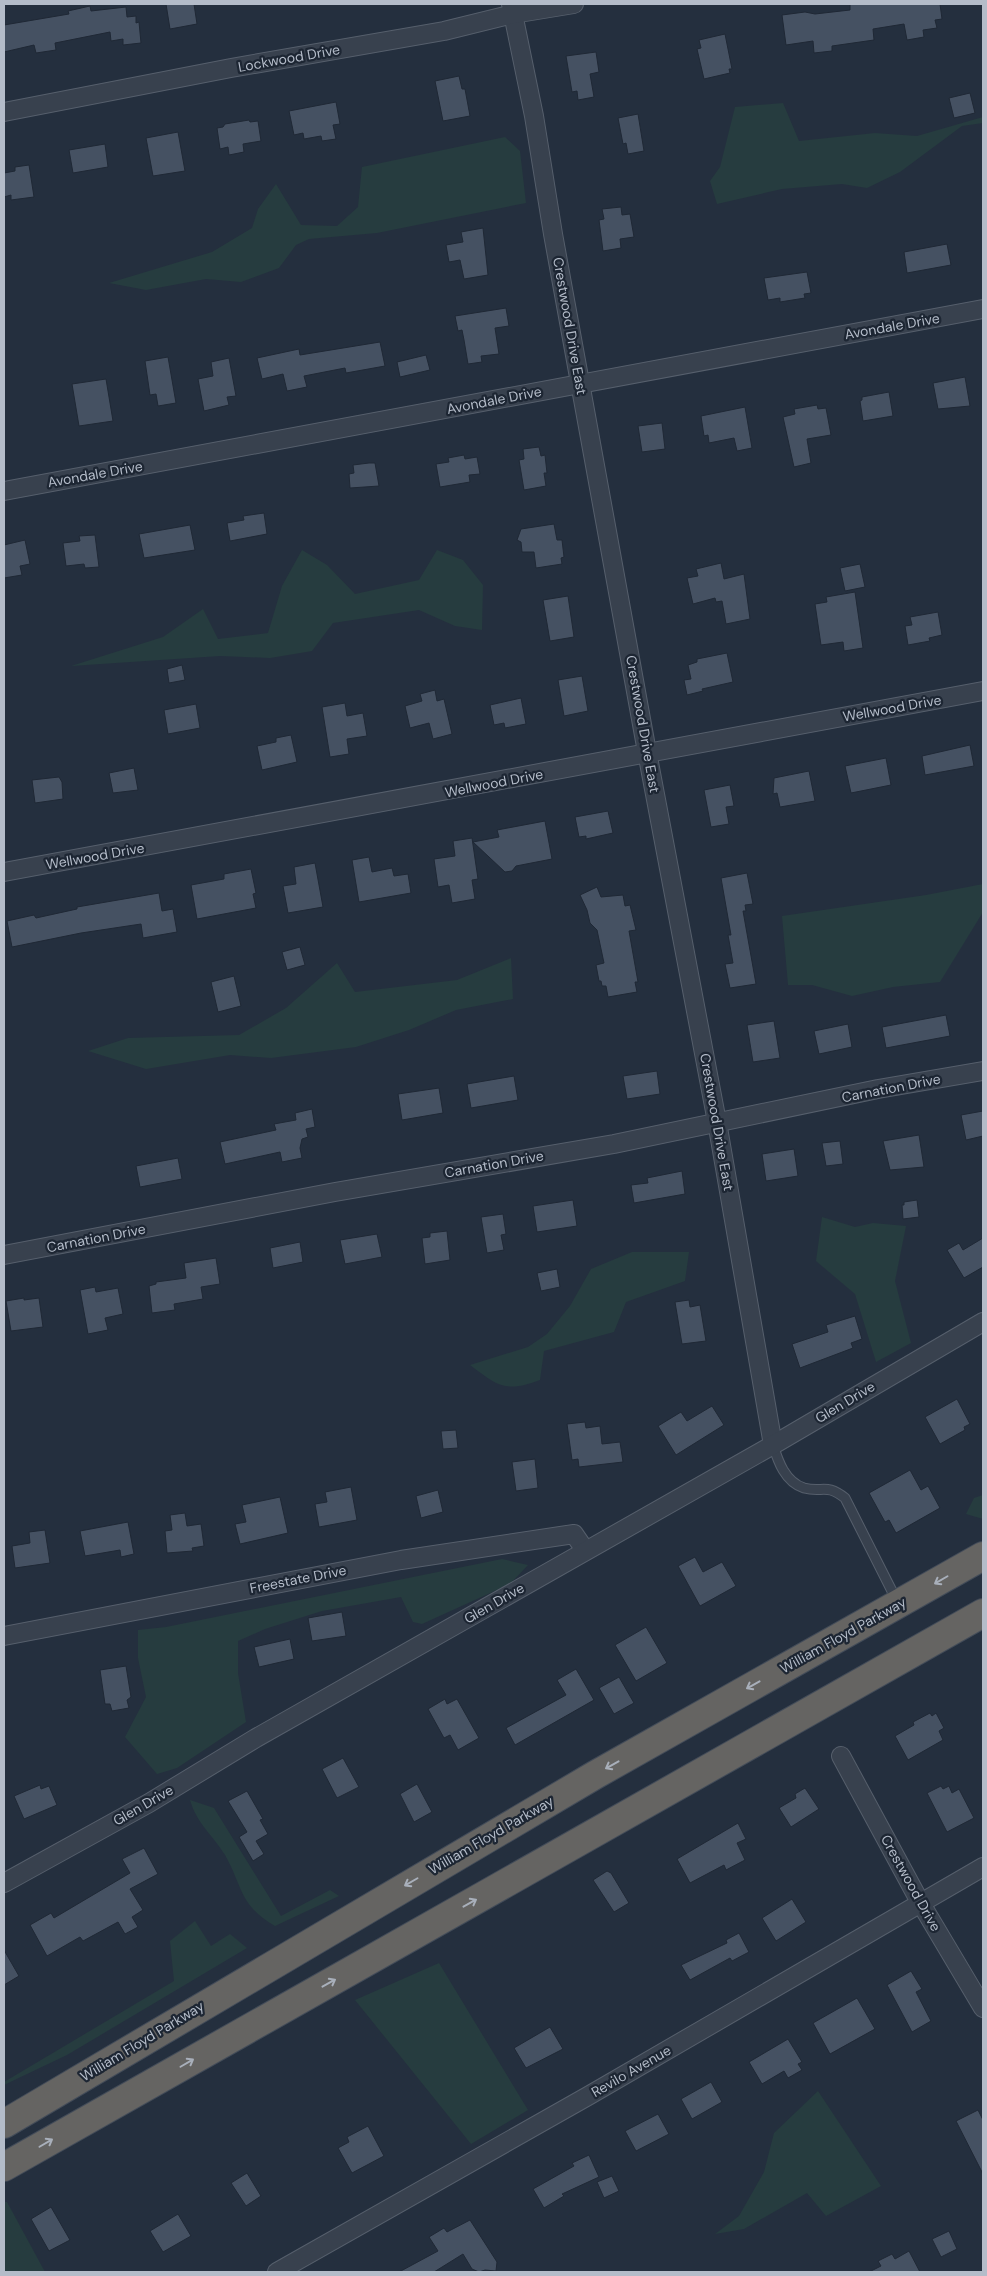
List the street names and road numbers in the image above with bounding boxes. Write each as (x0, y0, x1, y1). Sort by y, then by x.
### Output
street label: Lockwood Drive (237, 40, 341, 76)
street label: Crestwood Drive East (549, 256, 591, 396)
street label: Avondale Drive (843, 309, 941, 343)
street label: Avondale Drive (445, 382, 543, 418)
street label: Avondale Drive (46, 457, 144, 491)
street label: Crestwood Drive East (622, 654, 664, 794)
street label: Wellwood Drive (841, 690, 943, 726)
street label: Wellwood Drive (443, 765, 545, 801)
street label: Wellwood Drive (44, 838, 146, 874)
street label: Crestwood Drive East (696, 1052, 738, 1192)
street label: Carnation Drive (840, 1070, 942, 1106)
street label: Carnation Drive (443, 1146, 545, 1182)
street label: Carnation Drive (45, 1220, 147, 1256)
street label: Glen Drive (812, 1377, 878, 1427)
street label: Freestate Drive (248, 1561, 348, 1597)
street label: Glen Drive (461, 1579, 527, 1627)
street label: William Floyd Parkway (777, 1593, 909, 1677)
street label: Glen Drive (110, 1781, 176, 1829)
street label: William Floyd Parkway (425, 1792, 557, 1878)
street label: Crestwood Drive (877, 1831, 945, 1935)
street label: William Floyd Parkway (77, 1997, 207, 2085)
street label: Revilo Avenue (588, 2041, 674, 2101)

